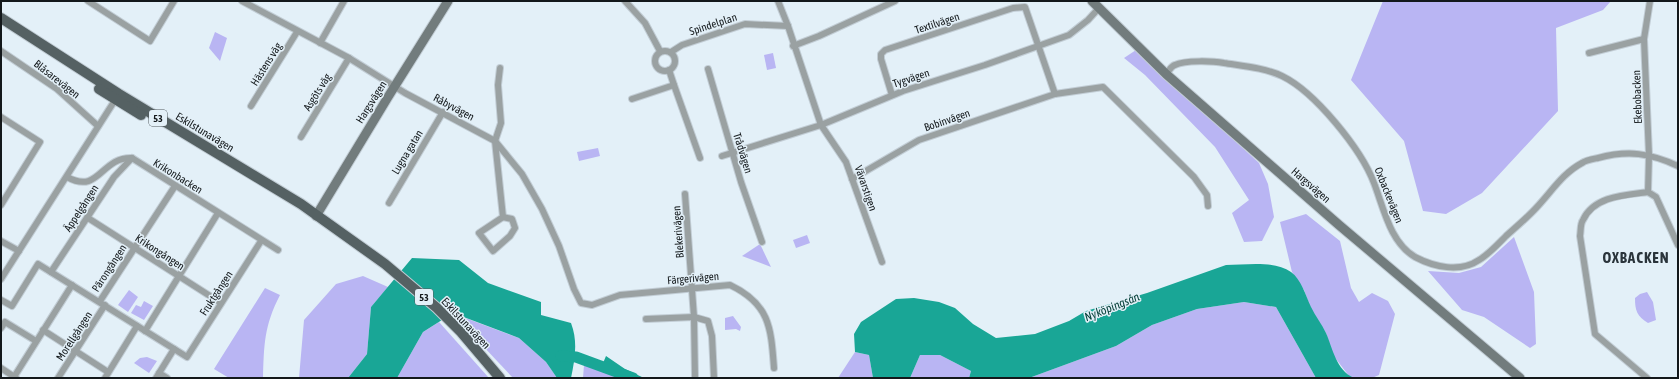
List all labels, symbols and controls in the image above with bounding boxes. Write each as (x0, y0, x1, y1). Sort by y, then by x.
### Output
street label: Textilvägen (913, 10, 961, 36)
street label: Spindelplan (688, 11, 738, 37)
street label: Hästens väg (248, 40, 284, 88)
street label: Blåsarevägen (32, 57, 82, 101)
street label: Tygvägen (891, 66, 931, 90)
street label: Ekebobacken (1630, 70, 1644, 124)
street label: Asgöts väg (301, 71, 333, 113)
street label: Hargsvägen (353, 79, 389, 125)
street label: Råbyvägen (431, 91, 477, 123)
street label: Bobinvägen (922, 107, 972, 133)
road number: 53 (149, 110, 167, 126)
street label: Eskilstunavägen (174, 110, 236, 154)
street label: Lugna gatan (389, 128, 425, 176)
street label: Trådvägen (731, 131, 755, 175)
street label: Krikonbacken (151, 156, 205, 196)
street label: Vävarstigen (853, 164, 879, 212)
street label: Hargsvägen (1289, 165, 1333, 205)
street label: Oxbackevägen (1372, 165, 1406, 225)
street label: Äppelgången (61, 182, 101, 234)
street label: Blekerivägen (670, 205, 686, 259)
street label: Krikongången (133, 232, 187, 272)
street label: Pärongången (89, 242, 129, 294)
district label: OXBACKEN (1602, 249, 1670, 266)
street label: Fruktgången (197, 269, 235, 317)
street label: Färgerivägen (667, 270, 719, 286)
road number: 53 (415, 289, 433, 305)
water label: Nyköpingsån (1082, 290, 1142, 324)
street label: Eskilstunavägen (439, 295, 493, 351)
street label: Morellgången (54, 309, 94, 363)

